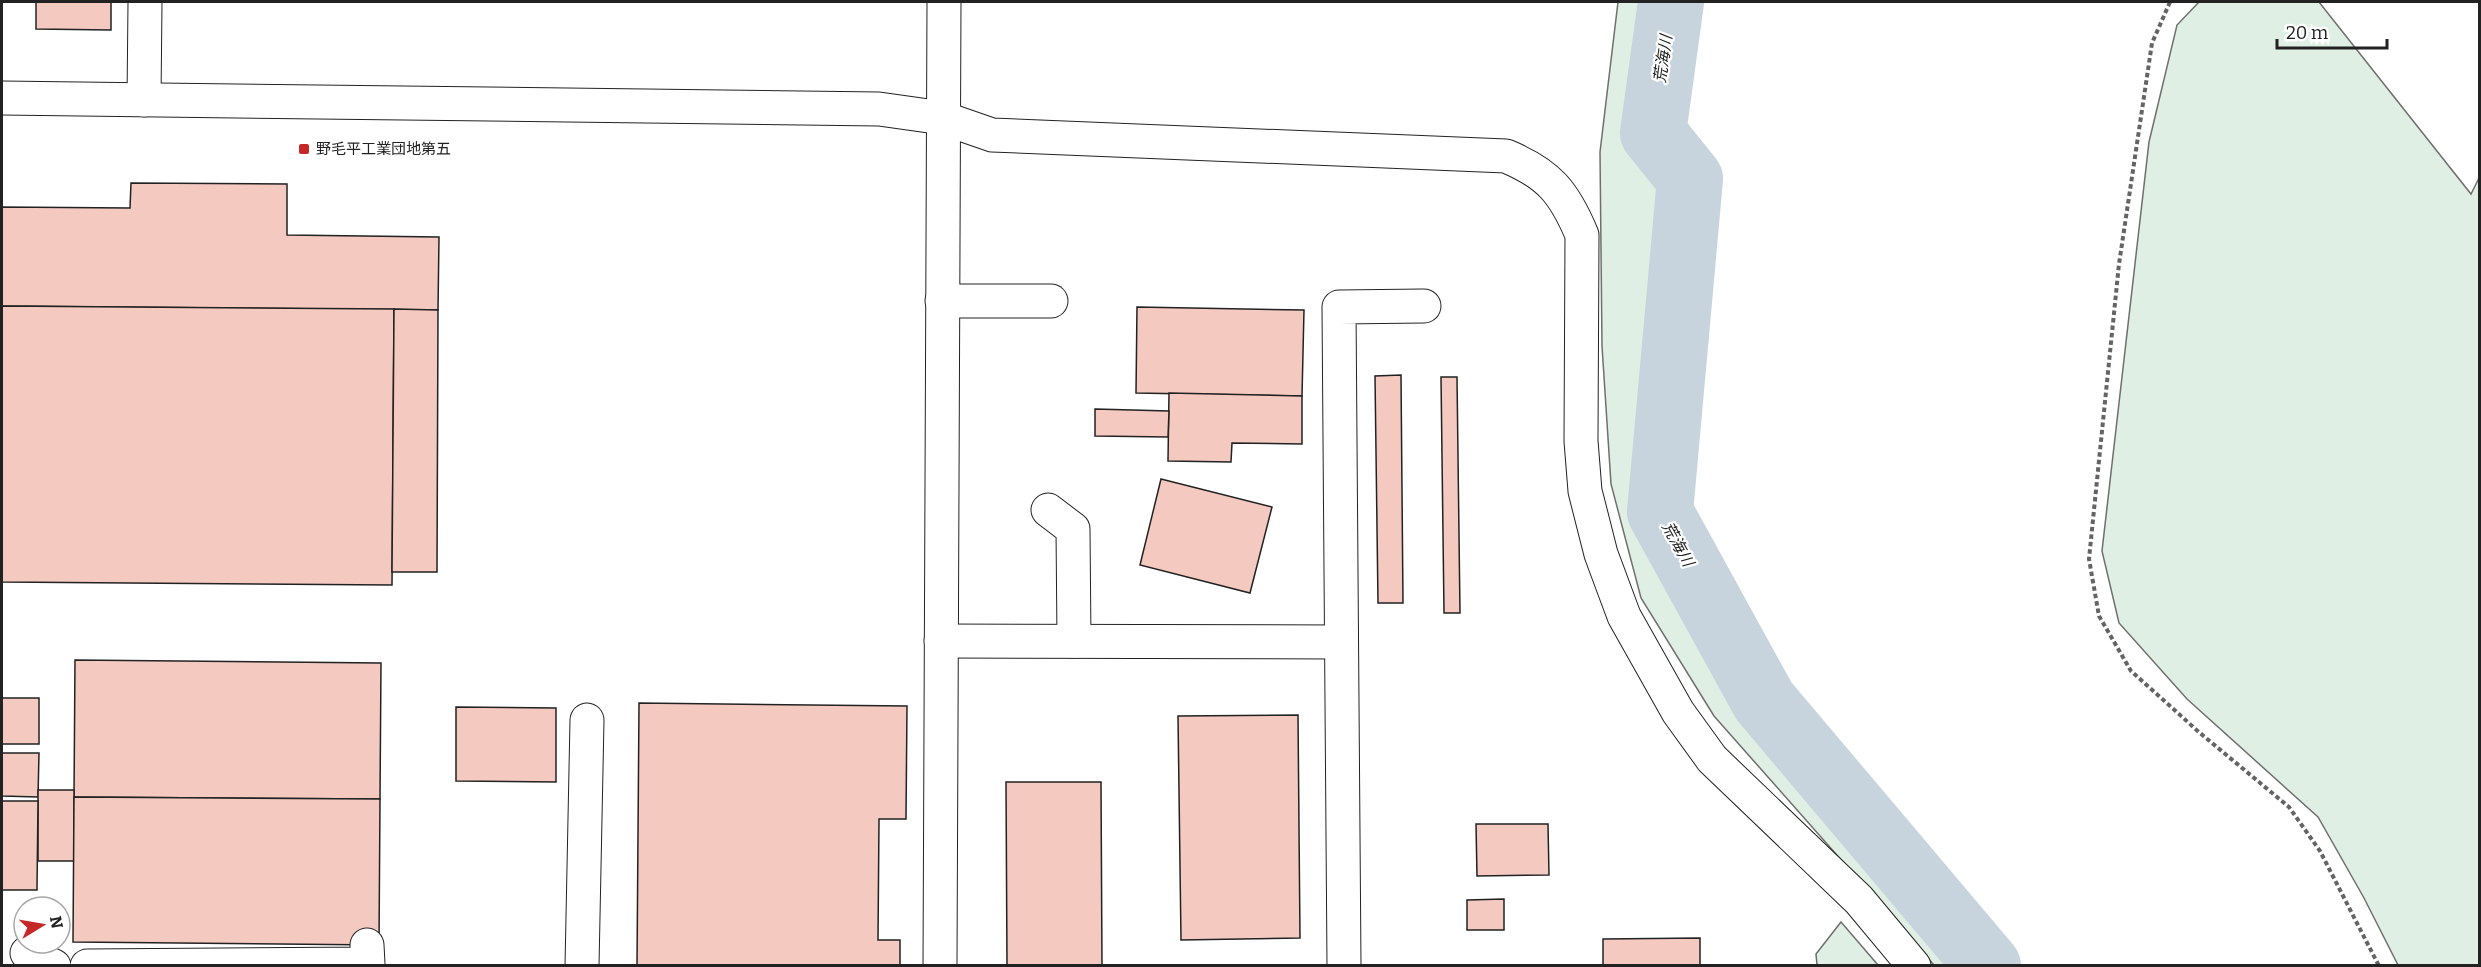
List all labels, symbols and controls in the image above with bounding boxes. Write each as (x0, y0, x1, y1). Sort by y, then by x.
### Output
scale bar (2277, 12, 2386, 50)
text: 20 m (2286, 22, 2328, 44)
water label: 荒海川 (1650, 32, 1676, 84)
place label: 野毛平工業団地第五 (316, 140, 451, 158)
marker: 野毛平工業団地第五 (297, 142, 311, 156)
water label: 荒海川 (1658, 518, 1699, 571)
north arrow (12, 895, 72, 955)
text: N (46, 914, 67, 930)

